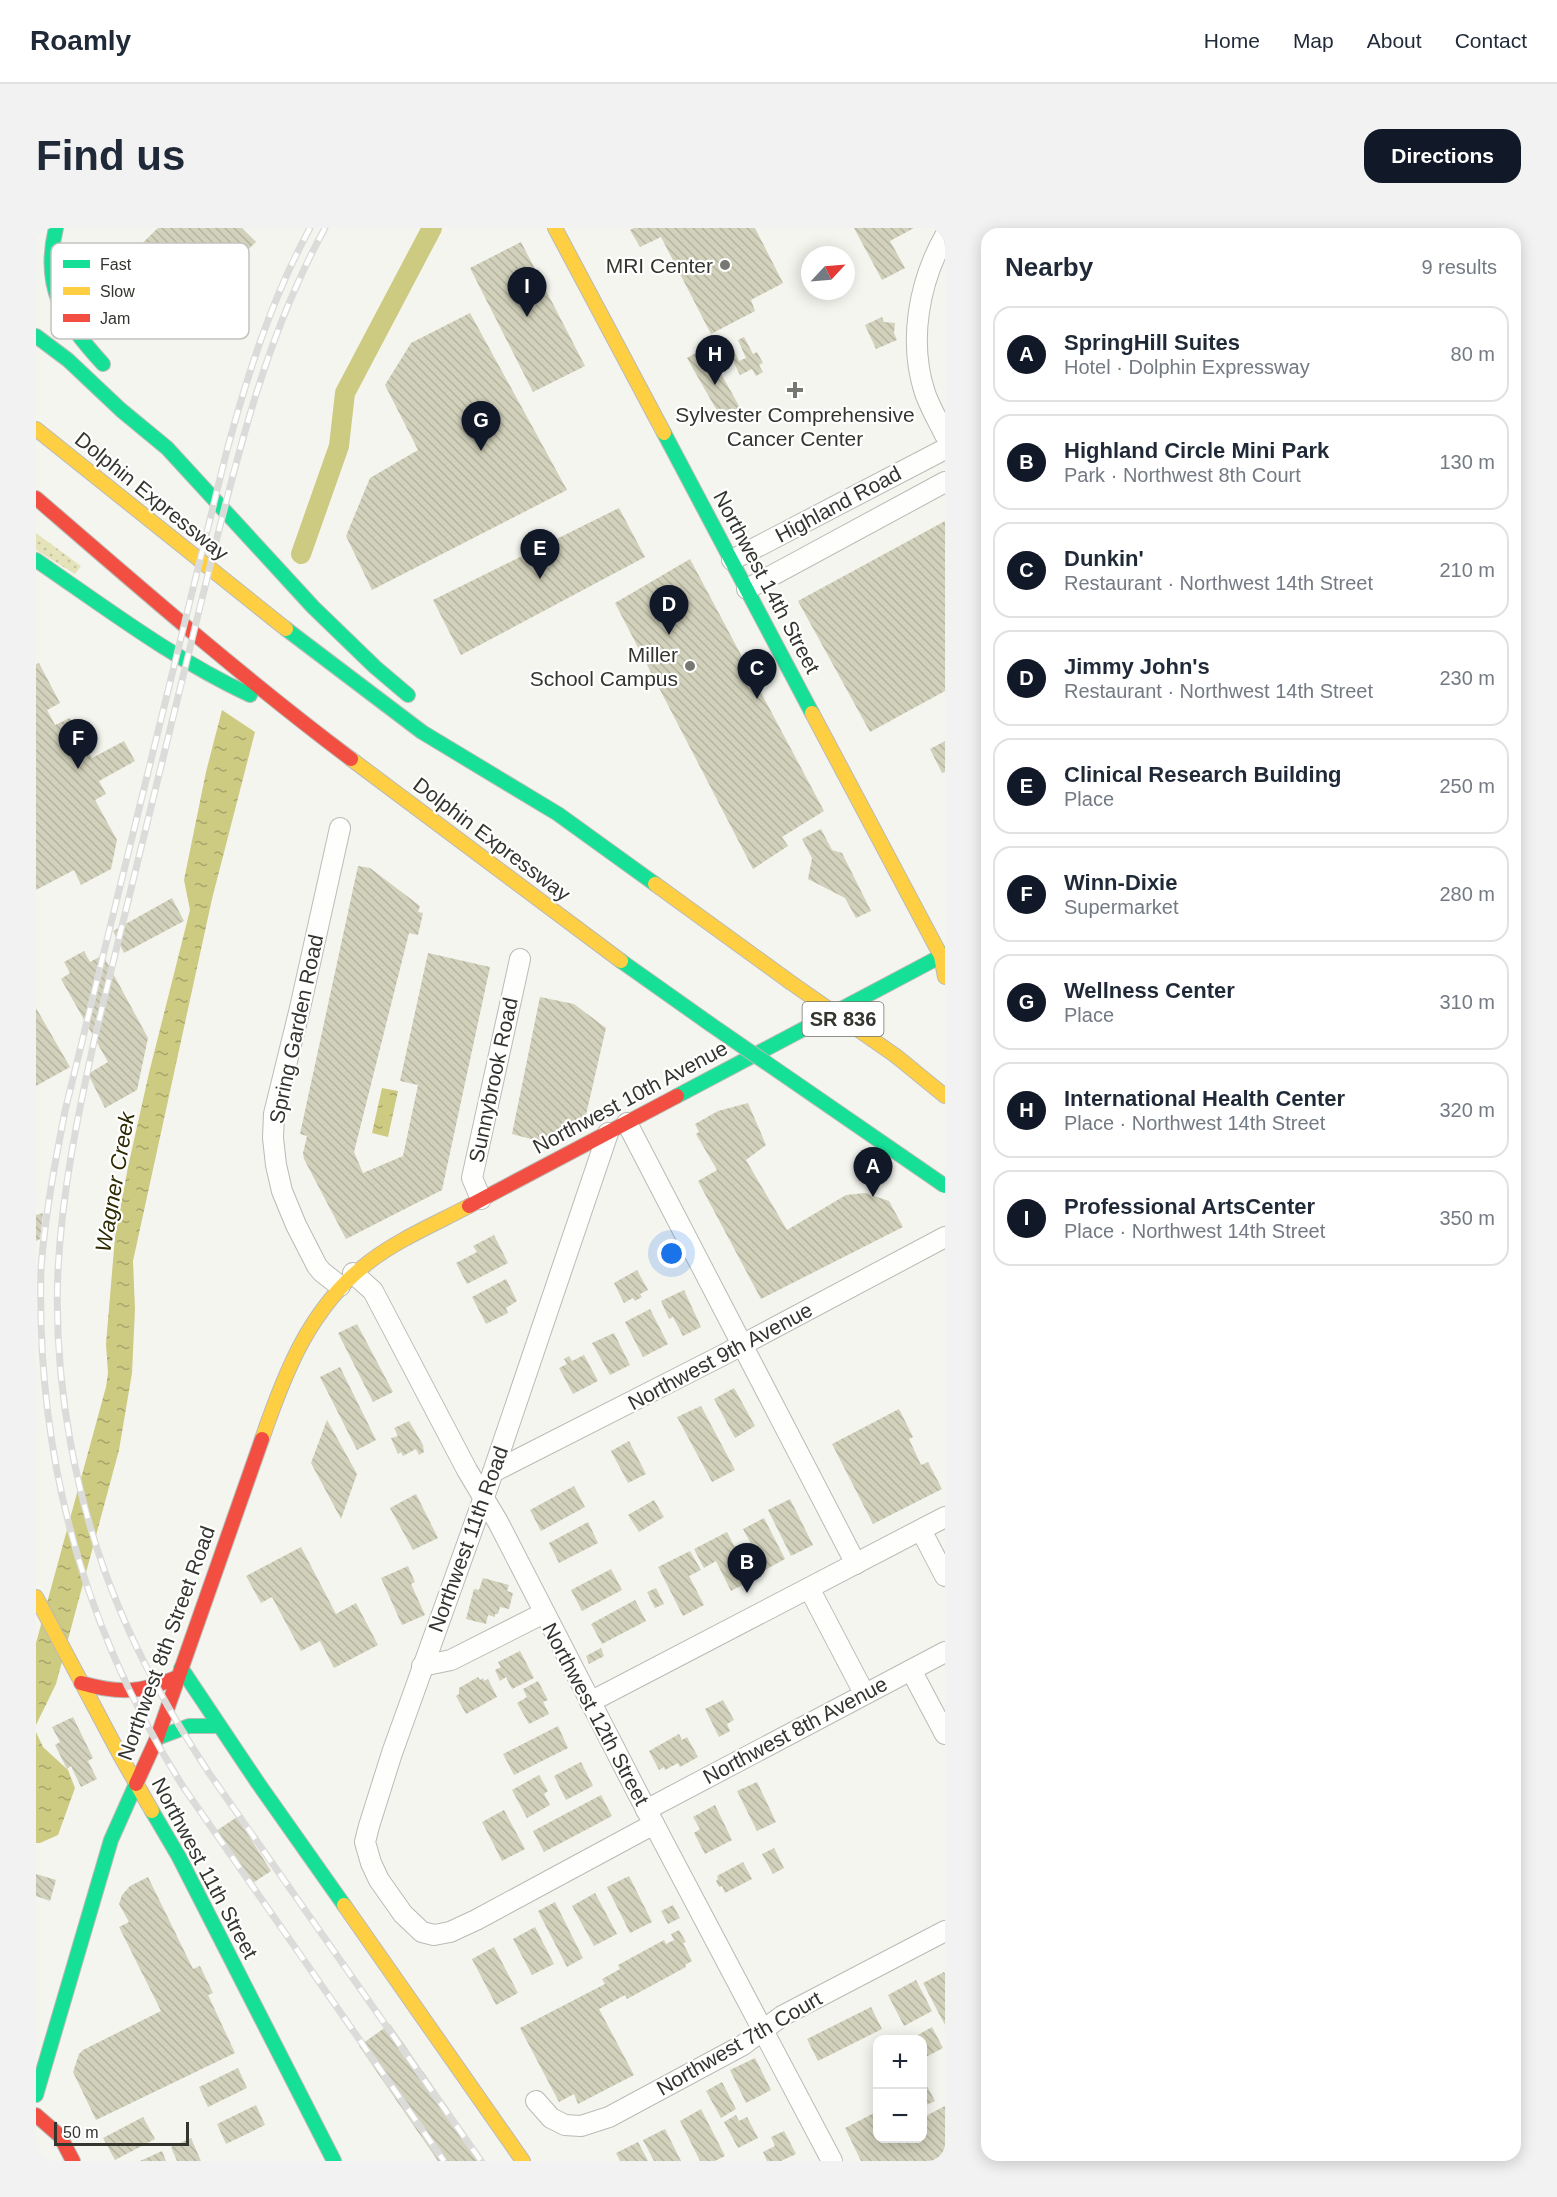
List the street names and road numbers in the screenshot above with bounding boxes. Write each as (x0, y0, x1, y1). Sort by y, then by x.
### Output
street label: Dolphin Expressway (71, 427, 234, 565)
street label: Highland Road (771, 461, 905, 547)
street label: Northwest 14th Street (709, 487, 825, 677)
street label: Dolphin Expressway (409, 773, 575, 906)
street label: Spring Garden Road (265, 932, 327, 1126)
street label: Sunnybrook Road (464, 995, 522, 1165)
road number: SR 836 (802, 1002, 884, 1036)
street label: Northwest 10th Avenue (529, 1036, 731, 1158)
street label: Northwest 9th Avenue (624, 1298, 816, 1414)
street label: Northwest 11th Road (424, 1443, 512, 1635)
street label: Northwest 8th Street Road (113, 1523, 219, 1763)
street label: Northwest 12th Street (538, 1619, 654, 1809)
street label: Northwest 8th Avenue (699, 1672, 891, 1788)
street label: Northwest 11th Street (148, 1774, 263, 1963)
street label: Northwest 7th Court (652, 1986, 826, 2100)

